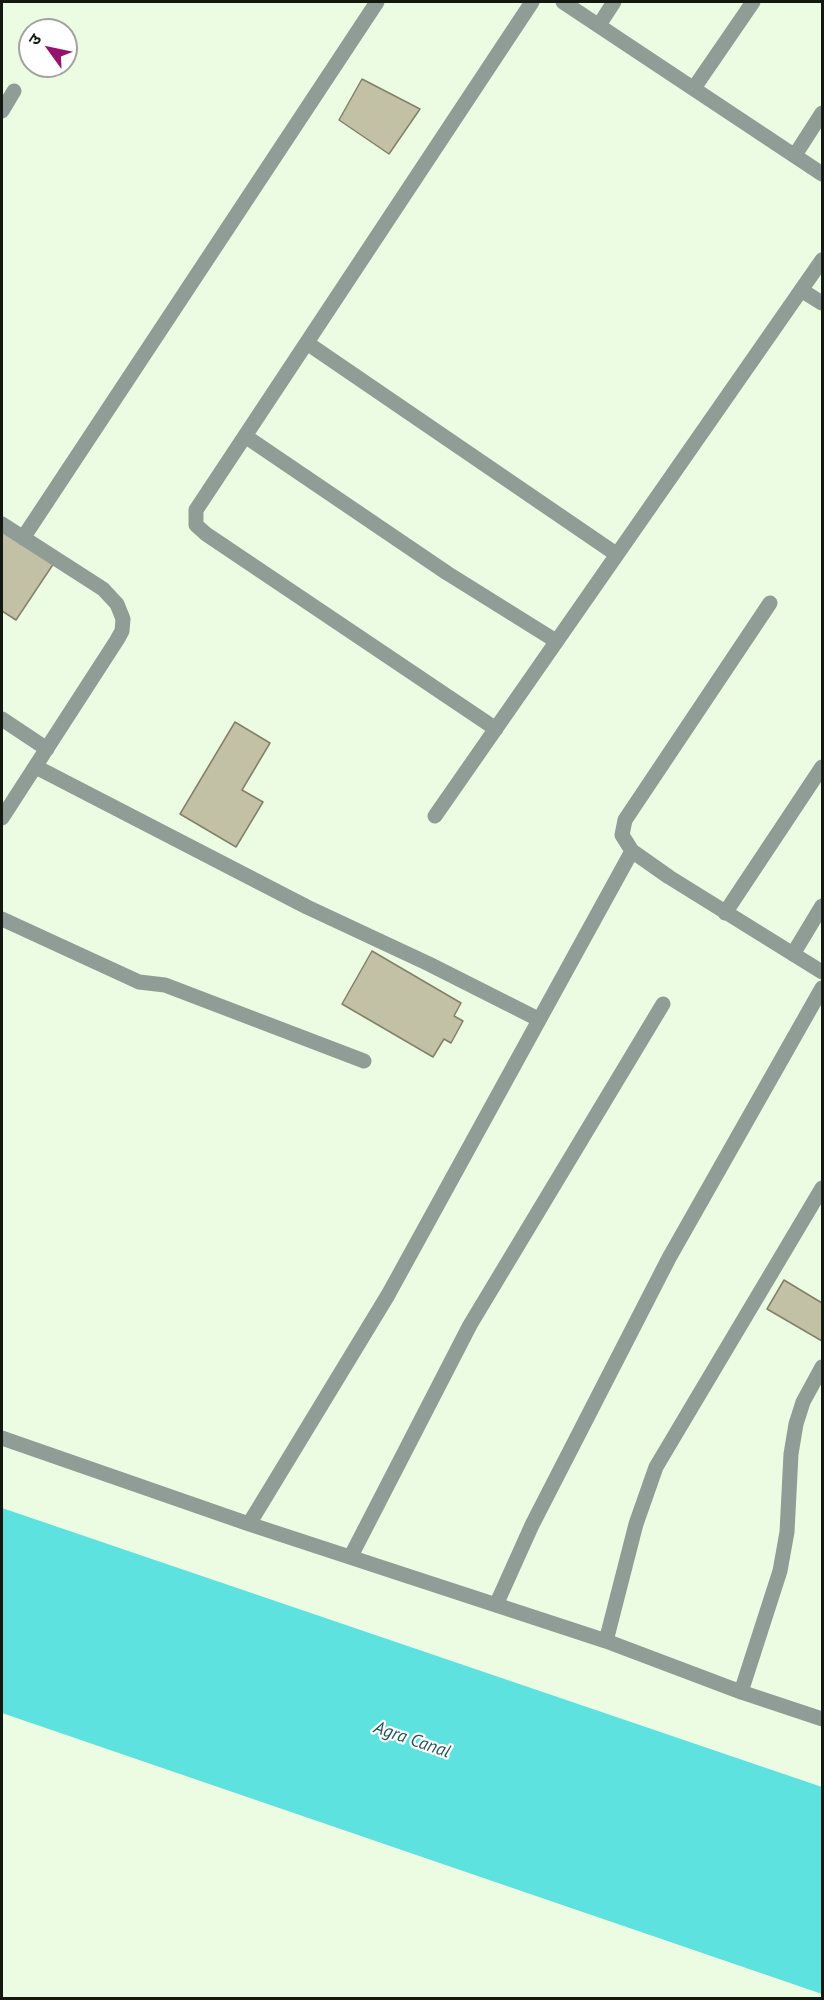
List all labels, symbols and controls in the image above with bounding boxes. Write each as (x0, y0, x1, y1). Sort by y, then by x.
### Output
north arrow (18, 18, 78, 78)
text: उ (24, 30, 46, 49)
water label: Agra Canal (371, 1717, 453, 1763)

